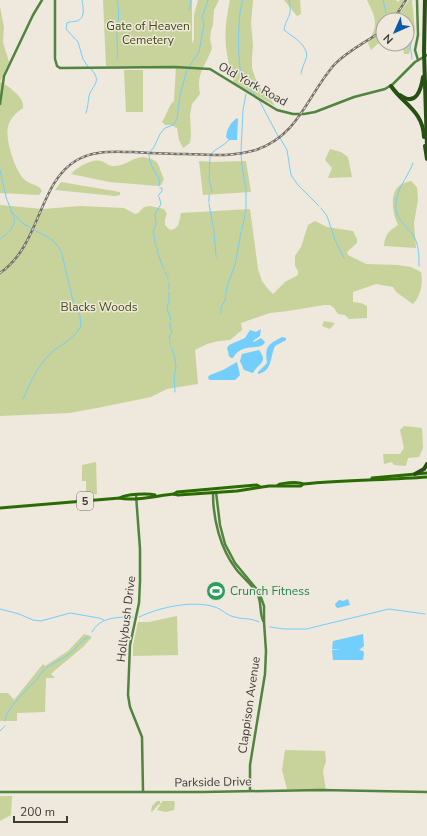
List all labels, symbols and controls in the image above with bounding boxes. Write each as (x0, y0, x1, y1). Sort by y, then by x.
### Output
north arrow (375, 12, 415, 52)
park label: Gate of Heaven Cemetery (106, 18, 190, 48)
text: N (380, 31, 396, 47)
street label: Old York Road (215, 58, 291, 110)
park label: Blacks Woods (61, 299, 138, 315)
road number: 5 (77, 492, 93, 510)
street label: Hollybush Drive (113, 575, 139, 663)
sports icon: Crunch Fitness (205, 580, 227, 602)
place label: Crunch Fitness (230, 583, 310, 599)
street label: Clappison Avenue (234, 655, 264, 755)
street label: Parkside Drive (174, 773, 252, 791)
scale bar (14, 798, 67, 824)
text: 200 m (20, 804, 55, 820)

